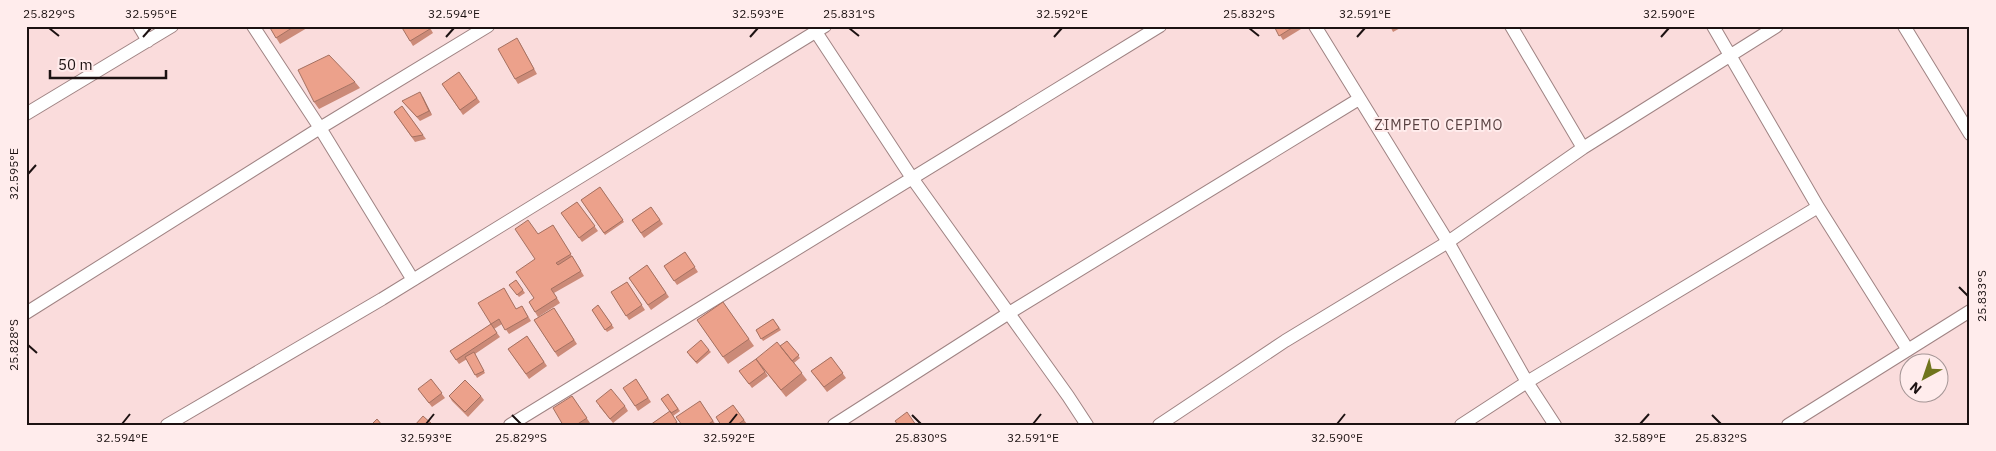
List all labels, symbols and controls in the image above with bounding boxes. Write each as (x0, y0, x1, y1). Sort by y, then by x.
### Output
text: 25.829°S (23, 6, 75, 21)
text: 32.595°E (125, 6, 177, 21)
text: 32.594°E (428, 6, 480, 21)
text: 32.593°E (732, 6, 784, 21)
text: 25.831°S (823, 6, 875, 21)
text: 32.592°E (1036, 6, 1088, 21)
text: 25.832°S (1223, 6, 1275, 21)
text: 32.591°E (1339, 6, 1391, 21)
text: 32.590°E (1643, 6, 1695, 21)
scale bar (50, 48, 166, 80)
text: 50 m (58, 55, 93, 74)
district label: ZIMPETO CEPIMO (1375, 116, 1503, 134)
text: 32.595°E (6, 148, 21, 200)
text: 25.833°S (1974, 270, 1989, 322)
text: 25.828°S (6, 319, 21, 371)
north arrow (1898, 354, 1948, 404)
text: N (1906, 378, 1925, 398)
text: 32.594°E (96, 430, 148, 445)
text: 32.593°E (400, 430, 452, 445)
text: 25.829°S (495, 430, 547, 445)
text: 32.592°E (703, 430, 755, 445)
text: 25.830°S (895, 430, 947, 445)
text: 32.591°E (1007, 430, 1059, 445)
text: 32.590°E (1311, 430, 1363, 445)
text: 32.589°E (1614, 430, 1666, 445)
text: 25.832°S (1695, 430, 1747, 445)

